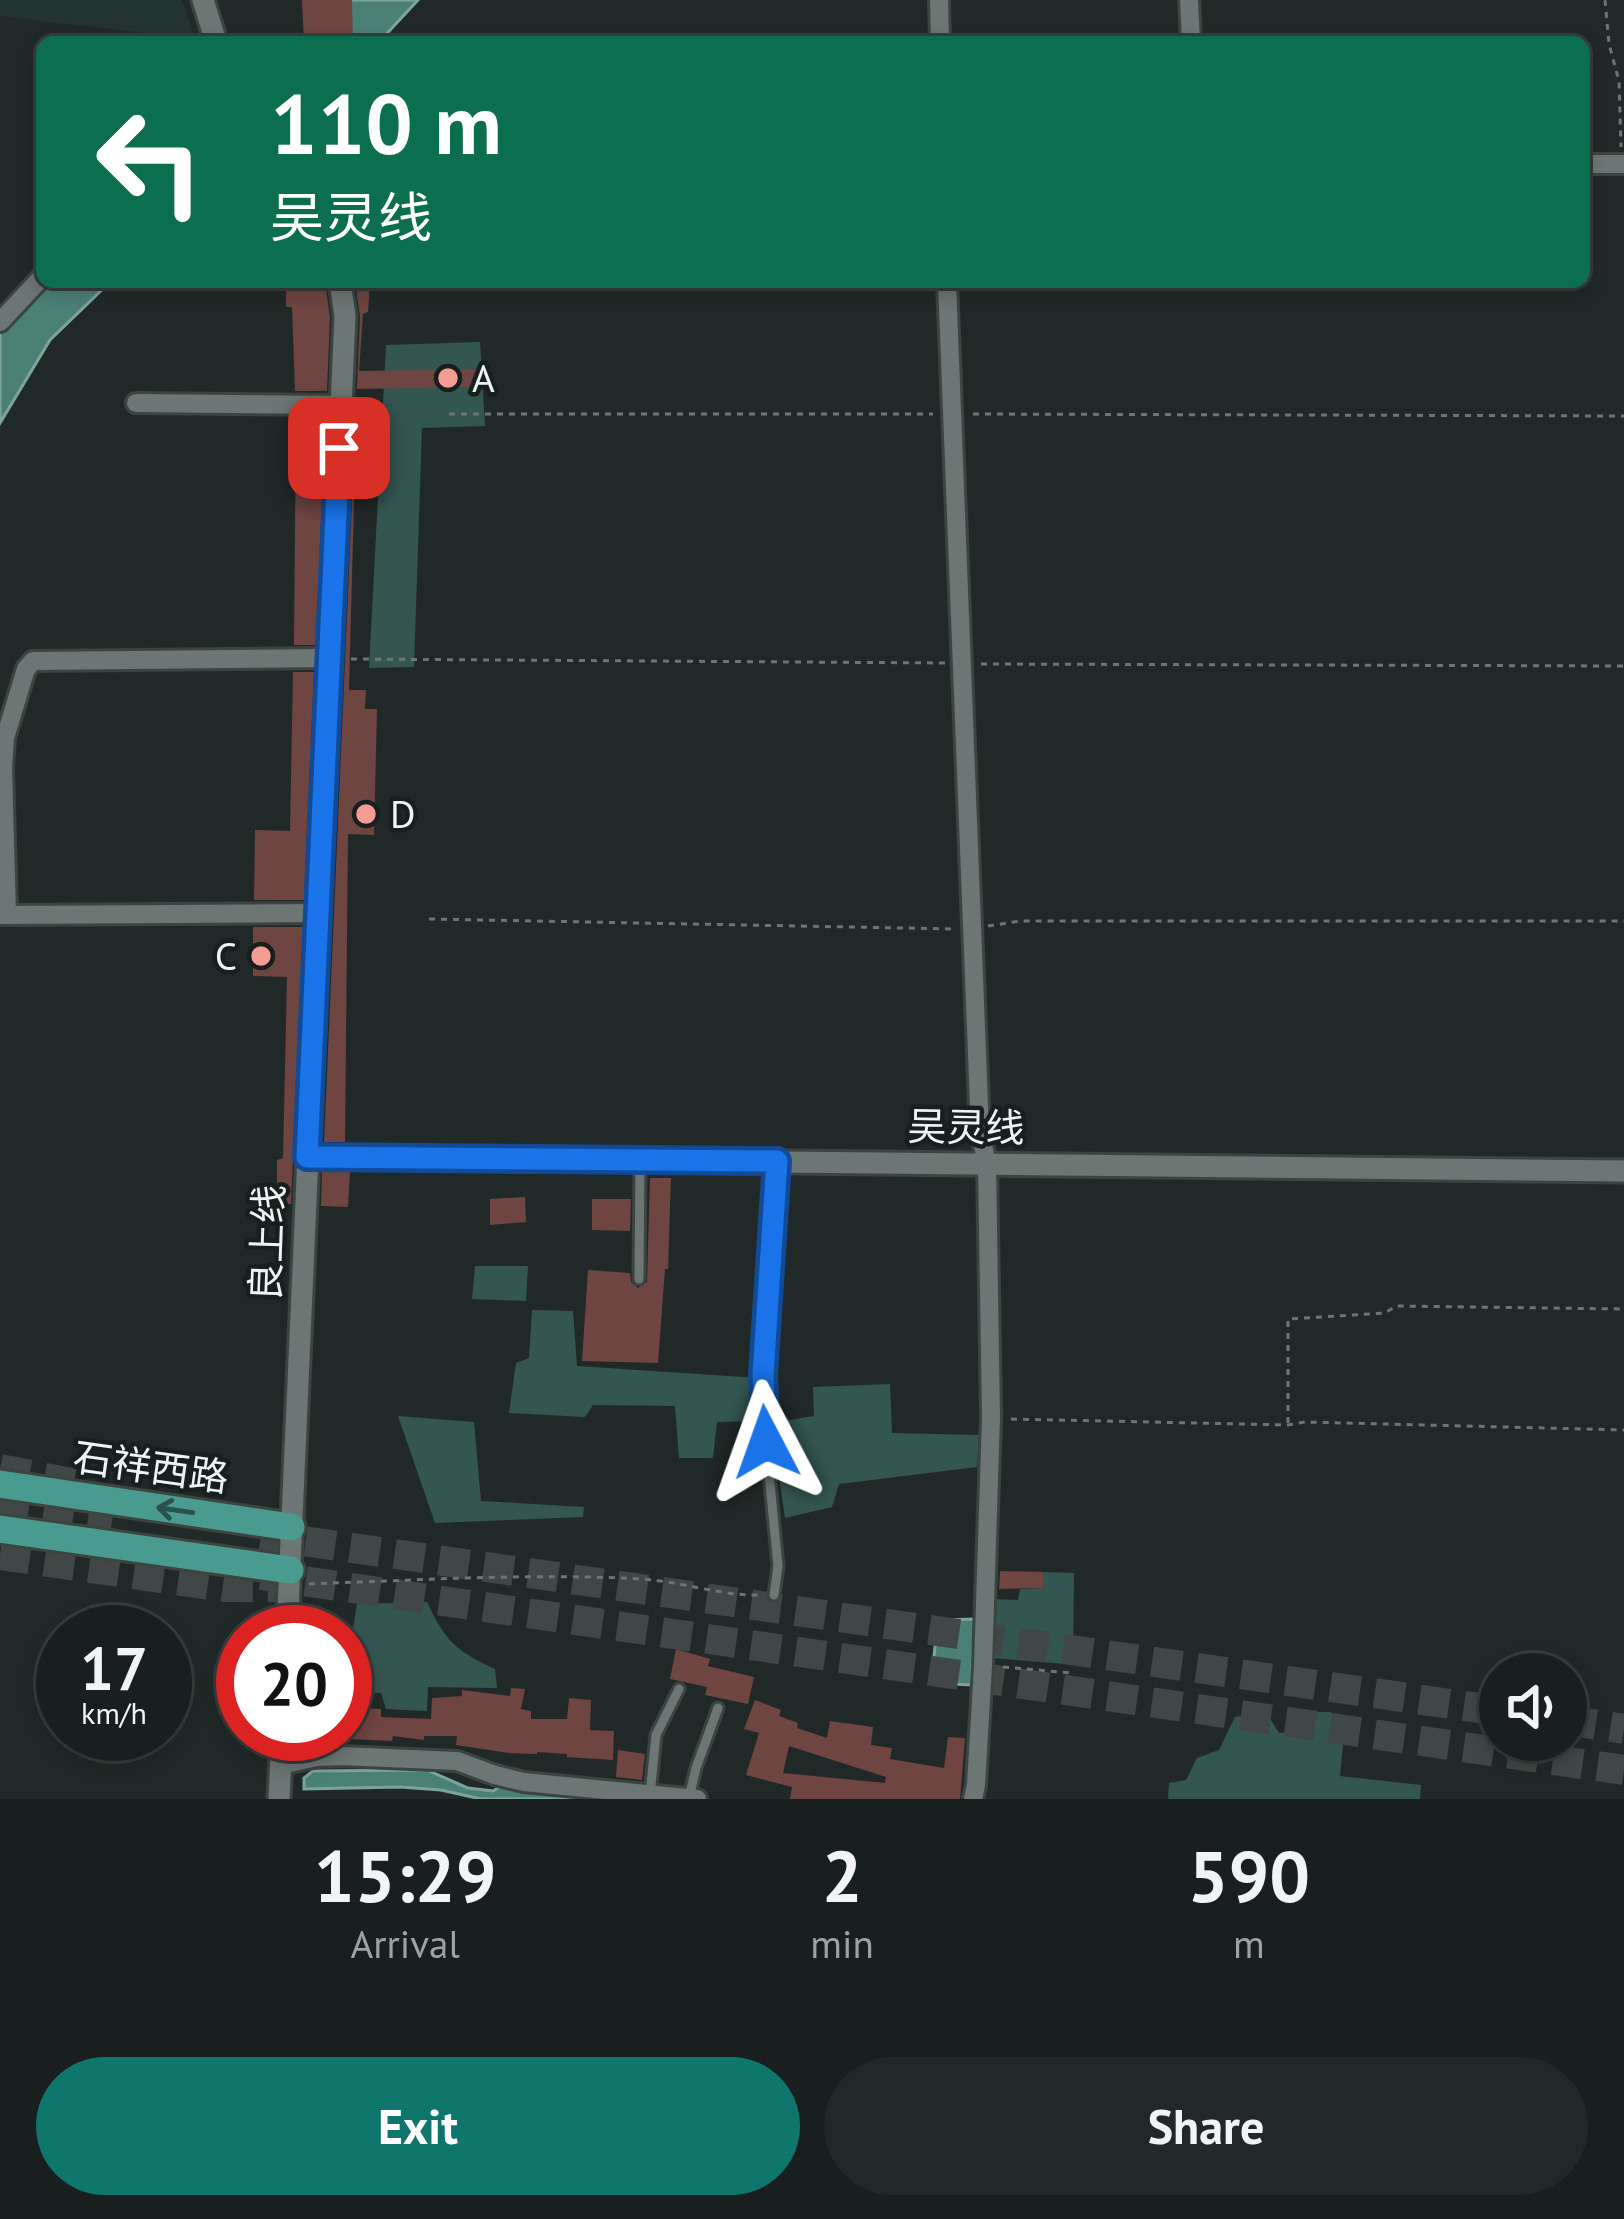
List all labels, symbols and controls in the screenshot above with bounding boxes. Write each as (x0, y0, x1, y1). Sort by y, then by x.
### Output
text: 110 m (270, 68, 502, 177)
icon: left (72, 84, 228, 240)
text: 吴灵线 (270, 182, 432, 252)
place label: A (472, 352, 495, 403)
marker: A (435, 365, 461, 391)
pin (288, 397, 390, 499)
icon: arrive (306, 415, 372, 481)
place label: D (390, 788, 416, 839)
marker: D (353, 801, 379, 827)
place label: C (215, 930, 237, 981)
marker: C (248, 943, 274, 969)
street label: 吴灵线 (907, 1100, 1025, 1153)
street label: 良上线 (239, 1184, 294, 1302)
position arrow (703, 1379, 829, 1505)
street label: 石祥西路 (70, 1430, 232, 1503)
one-way arrow (157, 1498, 196, 1521)
speed limit sign: 20 (216, 1605, 372, 1761)
text: 17 (80, 1629, 148, 1707)
map controls (1479, 1653, 1587, 1761)
button: sound (1479, 1653, 1587, 1761)
text: km/h (81, 1693, 147, 1732)
text: 15:29 (314, 1829, 497, 1922)
text: 2 (822, 1829, 863, 1922)
text: 590 (1188, 1829, 1310, 1922)
text: Arrival (351, 1918, 460, 1969)
text: min (810, 1918, 874, 1969)
text: m (1233, 1918, 1265, 1969)
button: Exit (36, 2057, 800, 2195)
button: Share (824, 2057, 1588, 2195)

